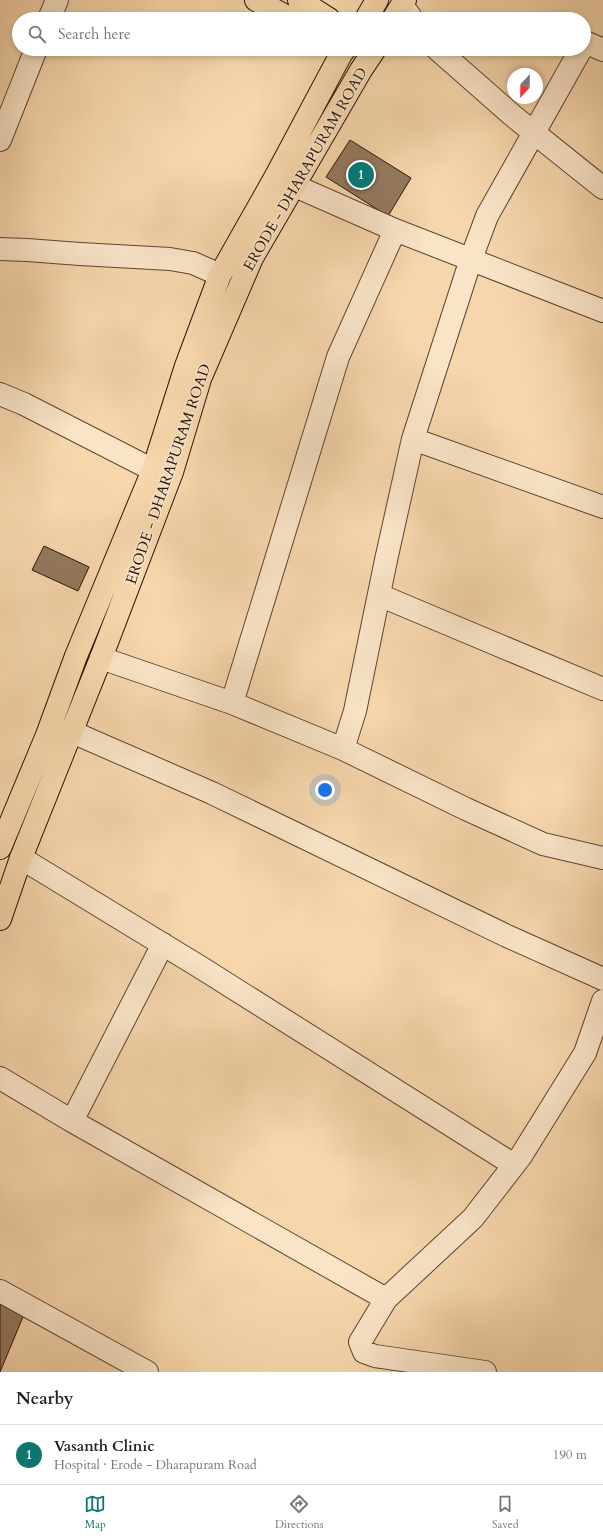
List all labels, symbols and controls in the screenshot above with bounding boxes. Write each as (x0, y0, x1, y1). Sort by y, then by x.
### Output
search box (12, 12, 591, 56)
icon: search (26, 23, 48, 45)
text: Search here (58, 24, 131, 44)
street label: ERODE - DHARAPURAM ROAD (238, 64, 372, 274)
north arrow (507, 68, 543, 104)
pin: 1 (348, 160, 374, 190)
street label: ERODE - DHARAPURAM ROAD (121, 361, 215, 587)
your location (315, 780, 335, 800)
text: Nearby (16, 1387, 73, 1410)
text: Vasanth Clinic (54, 1436, 155, 1456)
text: 1 (26, 1446, 32, 1464)
text: 190 m (553, 1446, 587, 1464)
text: Hospital · Erode - Dharapuram Road (54, 1456, 257, 1474)
tab: Map (84, 1493, 106, 1532)
tab: Directions (275, 1493, 323, 1532)
tab: Saved (492, 1493, 519, 1532)

